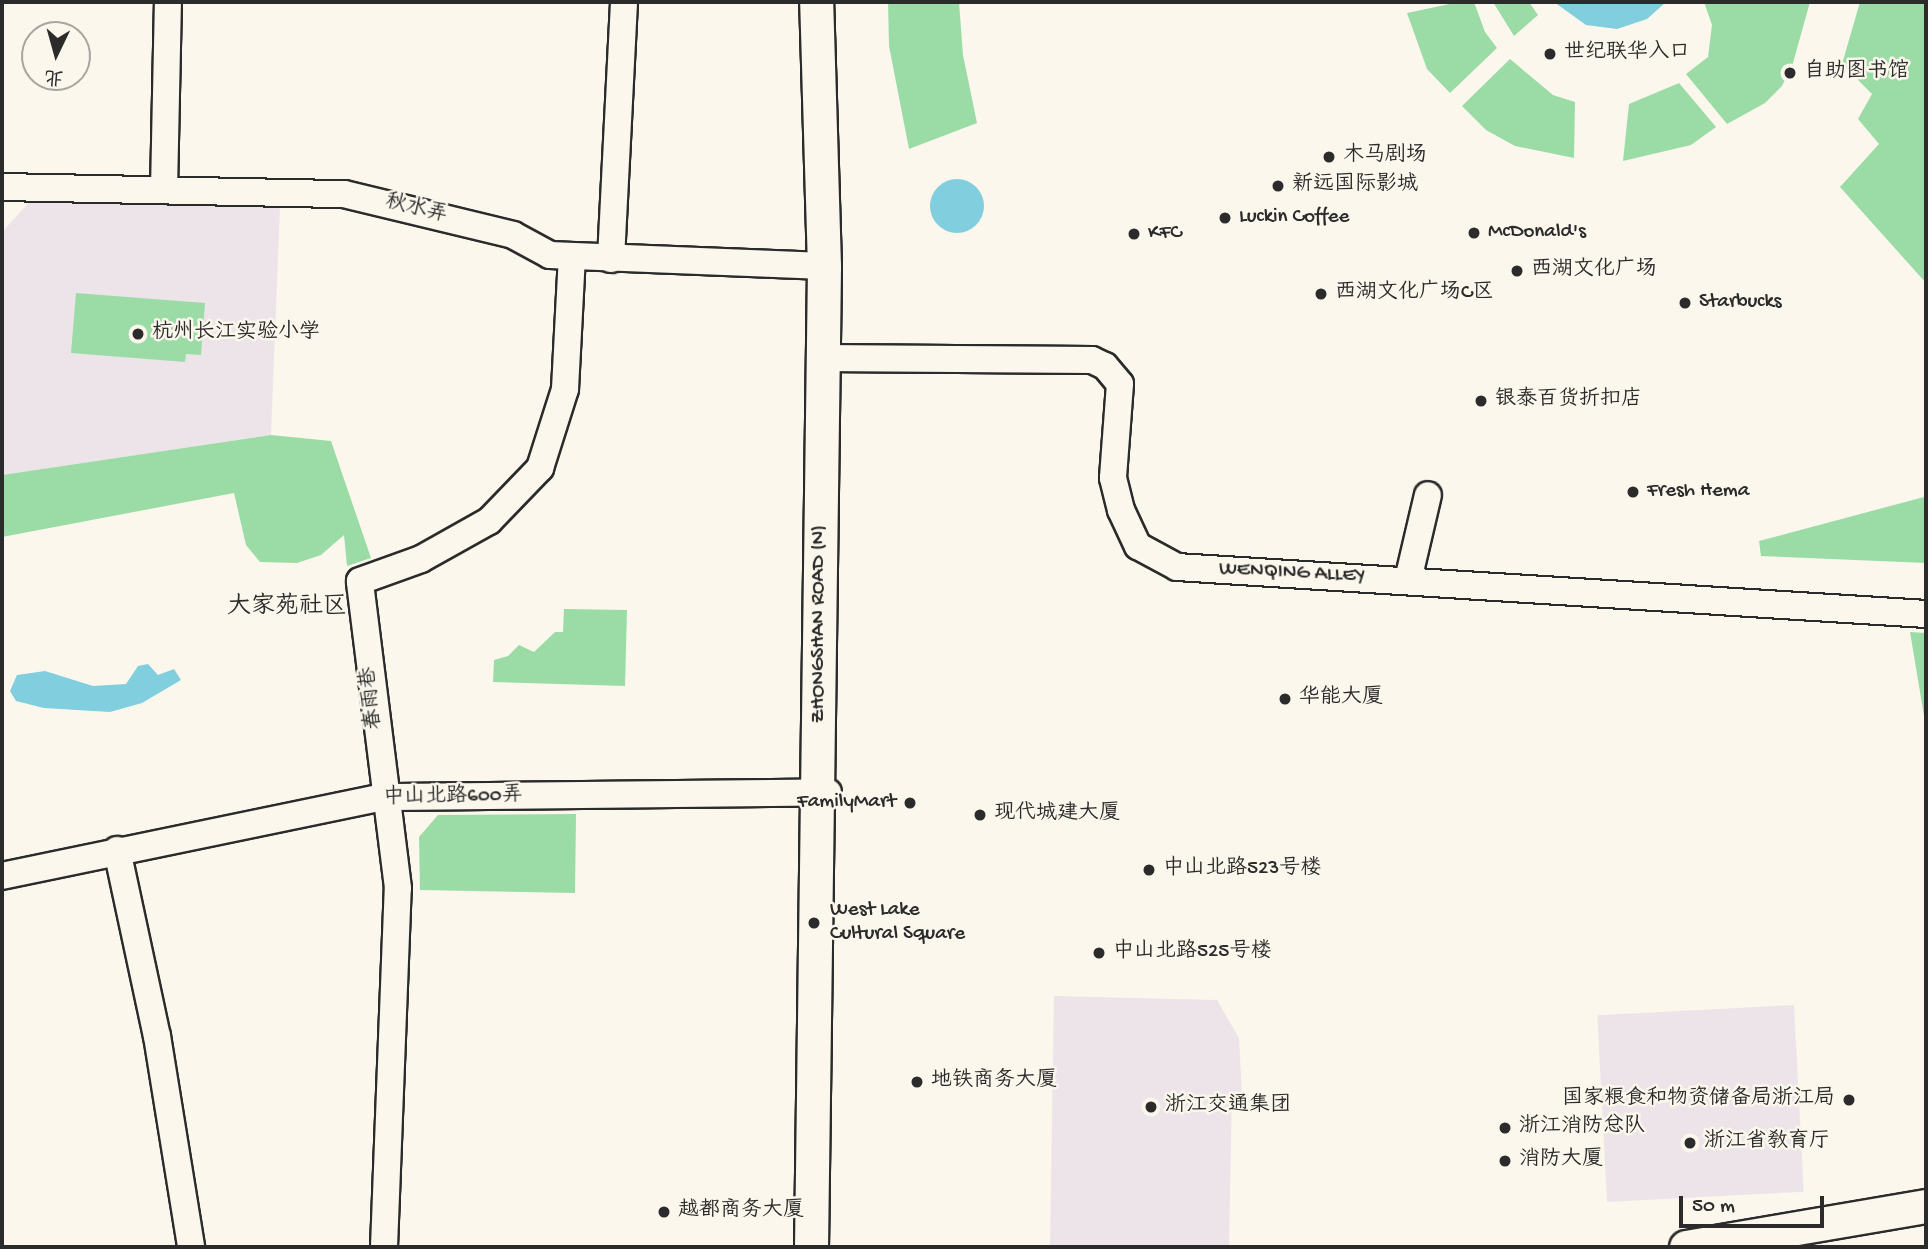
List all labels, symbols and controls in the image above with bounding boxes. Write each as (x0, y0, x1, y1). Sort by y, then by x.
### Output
north arrow (21, 21, 91, 91)
place label: 世纪联华入口 (1564, 41, 1690, 67)
marker: 世纪联华入口 (1542, 46, 1558, 62)
place label: 自助图书馆 (1804, 60, 1909, 86)
text: 北 (44, 63, 65, 88)
marker: 自助图书馆 (1782, 65, 1798, 81)
place label: 木马剧场 (1343, 144, 1427, 170)
marker: 木马剧场 (1321, 149, 1337, 165)
place label: 新远国际影城 (1292, 173, 1418, 199)
marker: 新远国际影城 (1270, 178, 1286, 194)
street label: 秋水弄 (382, 190, 450, 230)
place label: Luckin Coffee (1239, 205, 1349, 231)
marker: Luckin Coffee (1217, 210, 1233, 226)
place label: McDonald's (1488, 220, 1586, 246)
place label: KFC (1148, 221, 1182, 247)
marker: McDonald's (1466, 225, 1482, 241)
marker: KFC (1126, 226, 1142, 242)
place label: 西湖文化广场 (1531, 258, 1657, 284)
marker: 西湖文化广场 (1509, 263, 1525, 279)
place label: 西湖文化广场C区 (1335, 281, 1493, 307)
marker: 西湖文化广场C区 (1313, 286, 1329, 302)
place label: Starbucks (1699, 290, 1782, 316)
marker: Starbucks (1677, 295, 1693, 311)
place label: 杭州长江实验小学 (152, 321, 320, 347)
marker: 杭州长江实验小学 (130, 326, 146, 342)
place label: 银泰百货折扣店 (1495, 388, 1642, 414)
marker: 银泰百货折扣店 (1473, 393, 1489, 409)
place label: Fresh Hema (1647, 479, 1749, 505)
marker: Fresh Hema (1625, 484, 1641, 500)
street label: ZHONGSHAN ROAD (N) (807, 525, 833, 723)
street label: WENQING ALLEY (1218, 558, 1366, 590)
district label: 大家苑社区 (227, 594, 347, 622)
street label: 春雨巷 (357, 665, 389, 731)
place label: 华能大厦 (1299, 686, 1383, 712)
marker: 华能大厦 (1277, 691, 1293, 707)
street label: 中山北路600弄 (383, 784, 523, 812)
place label: FamilyMart (797, 790, 896, 816)
marker: FamilyMart (902, 795, 918, 811)
place label: 现代城建大厦 (994, 802, 1120, 828)
marker: 现代城建大厦 (972, 807, 988, 823)
place label: 中山北路523号楼 (1163, 857, 1321, 883)
marker: 中山北路523号楼 (1141, 862, 1157, 878)
place label: West Lake Cultural Square (830, 898, 965, 948)
marker: West Lake Cultural Square (804, 913, 824, 933)
place label: 中山北路525号楼 (1113, 940, 1271, 966)
marker: 中山北路525号楼 (1091, 945, 1107, 961)
place label: 地铁商务大厦 (931, 1069, 1057, 1095)
marker: 地铁商务大厦 (909, 1074, 925, 1090)
place label: 国家粮食和物资储备局浙江局 (1562, 1087, 1835, 1113)
marker: 国家粮食和物资储备局浙江局 (1841, 1092, 1857, 1108)
place label: 浙江交通集团 (1165, 1094, 1291, 1120)
marker: 浙江交通集团 (1143, 1099, 1159, 1115)
place label: 浙江消防总队 (1519, 1115, 1645, 1141)
marker: 浙江消防总队 (1497, 1120, 1513, 1136)
place label: 浙江省教育厅 (1704, 1130, 1830, 1156)
marker: 浙江省教育厅 (1682, 1135, 1698, 1151)
place label: 消防大厦 (1519, 1148, 1603, 1174)
marker: 消防大厦 (1497, 1153, 1513, 1169)
scale bar (1683, 1182, 1828, 1226)
text: 50 m (1692, 1195, 1735, 1220)
place label: 越都商务大厦 (678, 1199, 804, 1225)
marker: 越都商务大厦 (656, 1204, 672, 1220)

